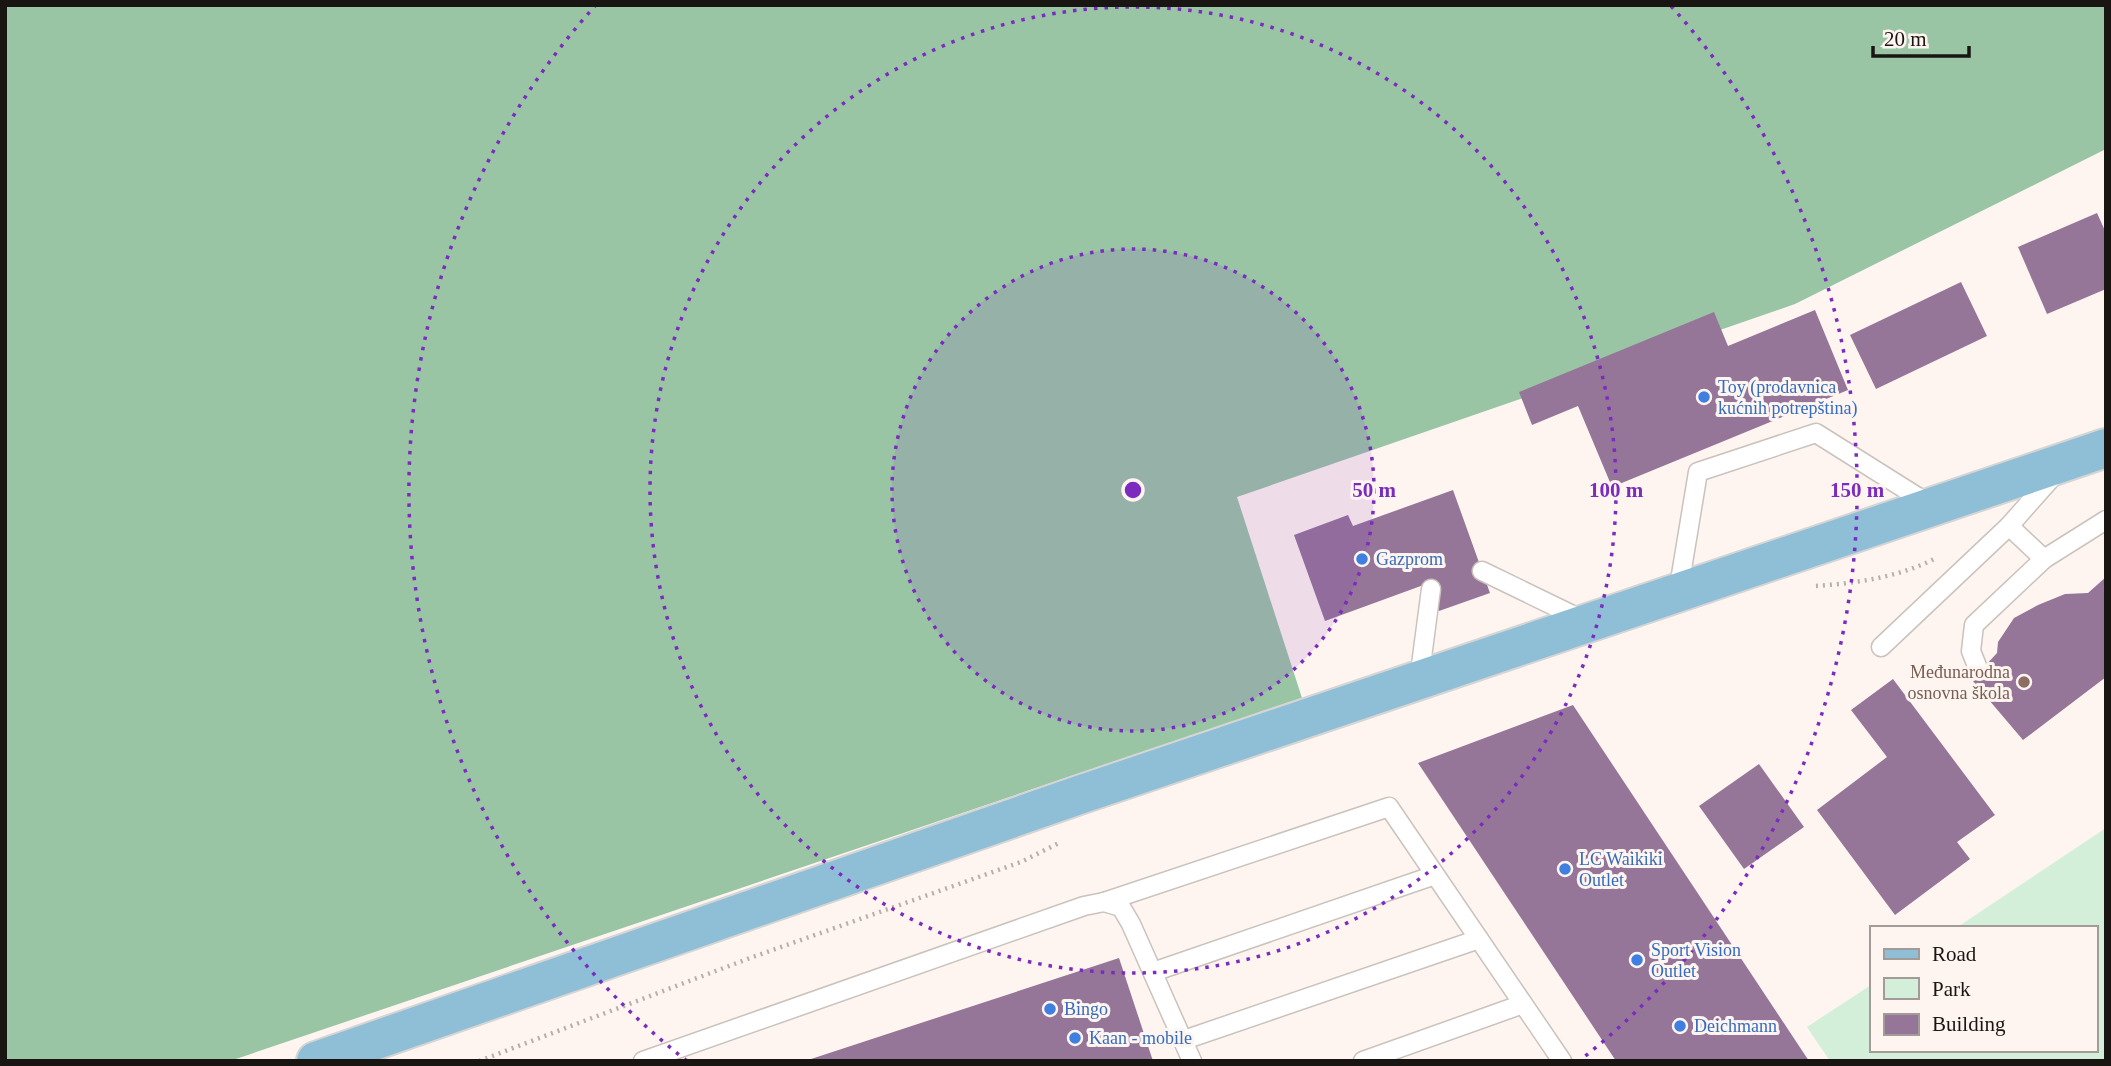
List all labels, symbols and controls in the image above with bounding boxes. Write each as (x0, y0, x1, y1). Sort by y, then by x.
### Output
scale bar (1873, 14, 1969, 58)
text: 20 m (1884, 27, 1927, 51)
place label: Toy (prodavnica kućnih potrepština) (1718, 377, 1857, 419)
marker: Toy (prodavnica kućnih potrepština) (1696, 389, 1712, 405)
centre of rings (1121, 478, 1145, 502)
text: 50 m (1352, 478, 1396, 502)
text: 100 m (1589, 478, 1644, 502)
text: 150 m (1830, 478, 1885, 502)
place label: Gazprom (1376, 549, 1443, 569)
marker: Gazprom (1354, 551, 1370, 567)
place label: Međunarodna osnovna škola (1908, 662, 2010, 703)
marker: Međunarodna osnovna škola (2016, 674, 2032, 690)
place label: LC Waikiki Outlet (1579, 849, 1663, 890)
marker: LC Waikiki Outlet (1557, 861, 1573, 877)
legend (1870, 926, 2097, 1052)
place label: Sport Vision Outlet (1651, 940, 1741, 981)
text: Road (1932, 942, 1977, 966)
marker: Sport Vision Outlet (1629, 952, 1645, 968)
text: Park (1932, 977, 1971, 1001)
place label: Bingo (1064, 999, 1108, 1019)
marker: Bingo (1042, 1001, 1058, 1017)
text: Building (1932, 1012, 2006, 1036)
place label: Deichmann (1694, 1016, 1777, 1036)
marker: Deichmann (1672, 1018, 1688, 1034)
place label: Kaan - mobile (1089, 1028, 1192, 1048)
marker: Kaan - mobile (1067, 1030, 1083, 1046)

